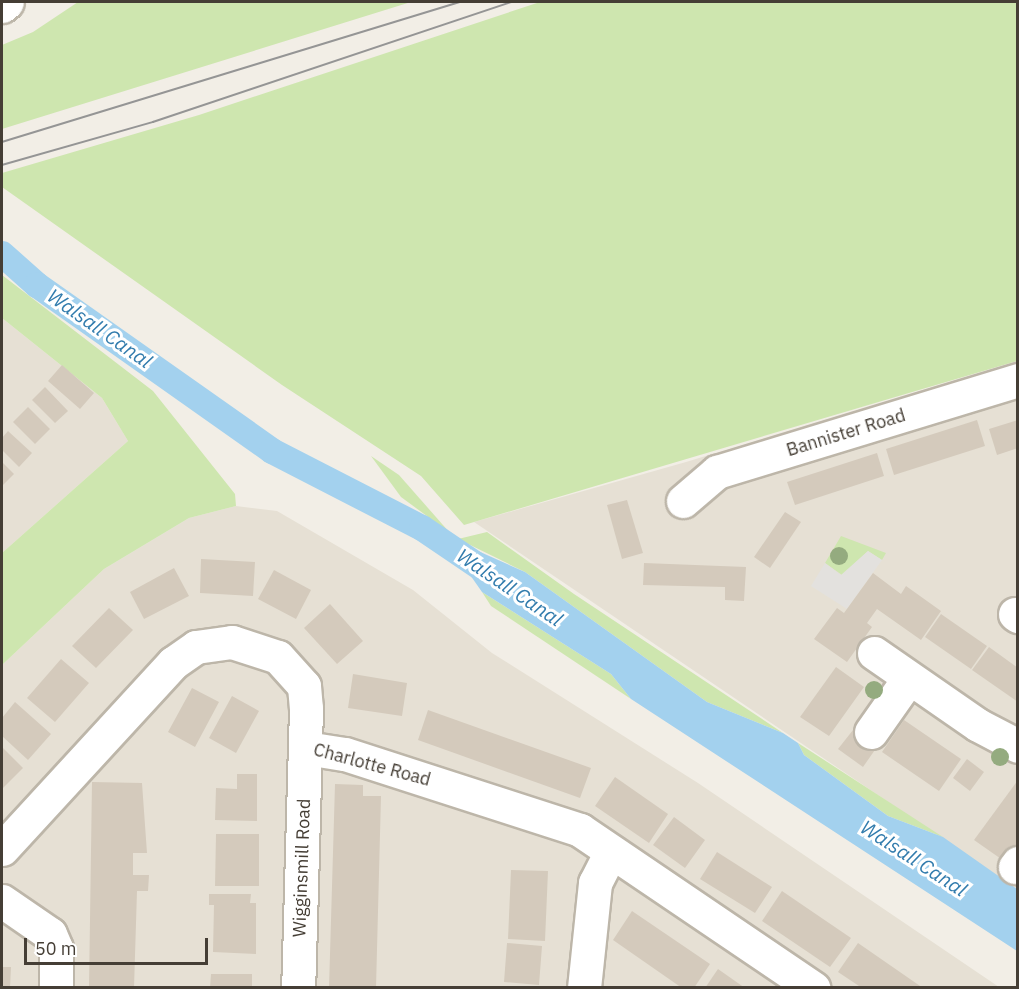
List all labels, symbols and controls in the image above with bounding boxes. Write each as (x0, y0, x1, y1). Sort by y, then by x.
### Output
water label: Walsall Canal (43, 283, 157, 373)
street label: Bannister Road (784, 405, 908, 461)
water label: Walsall Canal (453, 543, 567, 631)
street label: Charlotte Road (311, 739, 433, 791)
street label: Wigginsmill Road (289, 798, 315, 938)
water label: Walsall Canal (856, 815, 972, 901)
scale bar (27, 926, 212, 964)
text: 50 m (35, 937, 77, 960)

